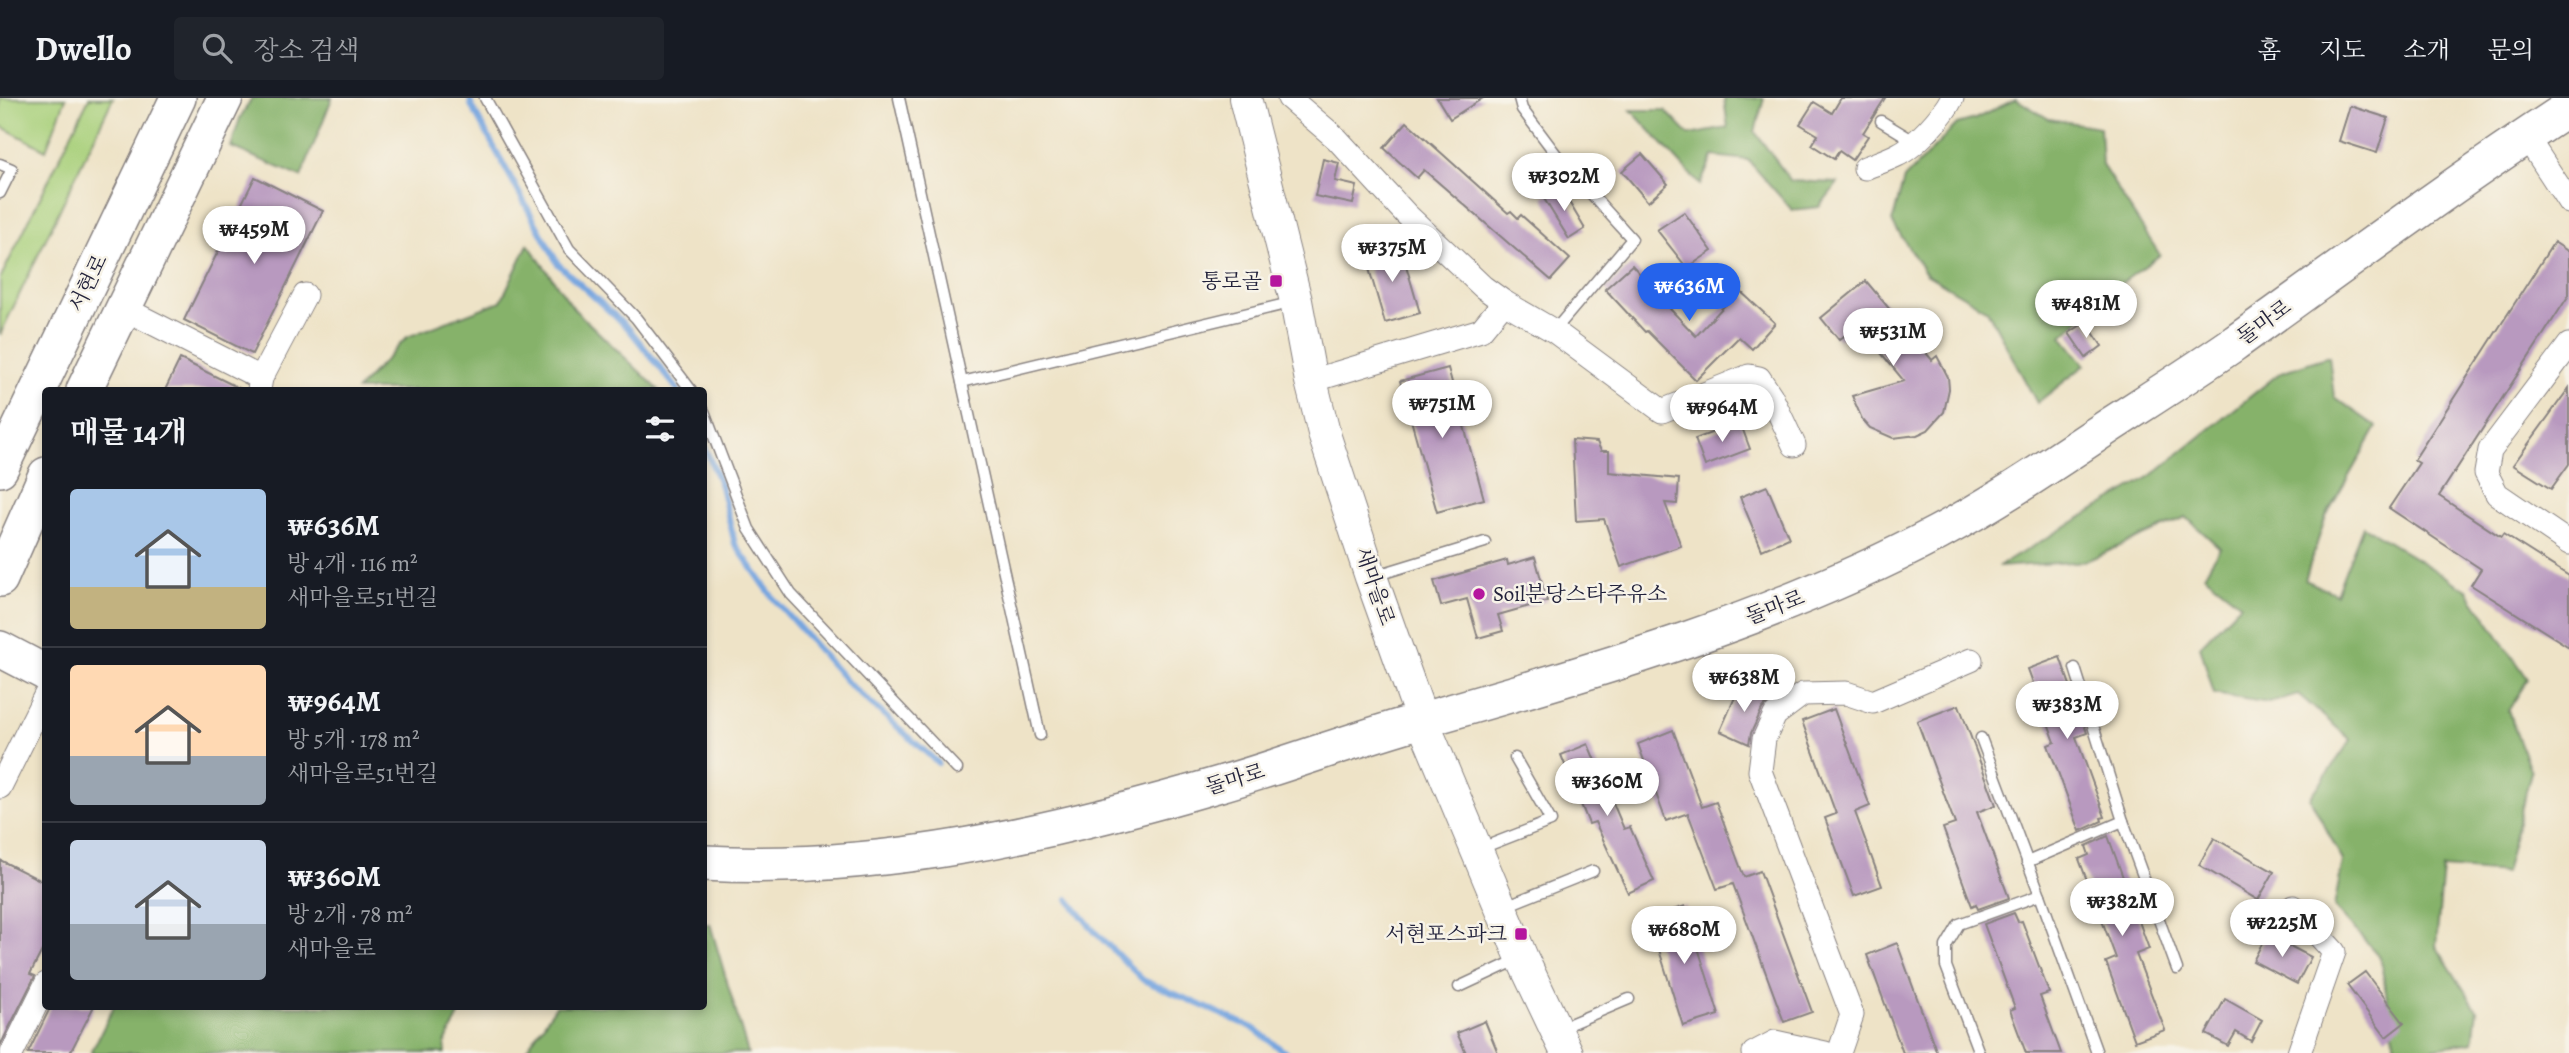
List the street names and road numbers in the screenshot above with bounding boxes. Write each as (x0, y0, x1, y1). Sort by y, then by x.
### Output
street label: 서현로 (62, 250, 114, 316)
street label: 돌마로 (2231, 293, 2297, 351)
street label: 새마을로 (1349, 543, 1401, 629)
street label: 돌마로 (1742, 583, 1808, 631)
street label: 돌마로 (1202, 757, 1268, 801)

